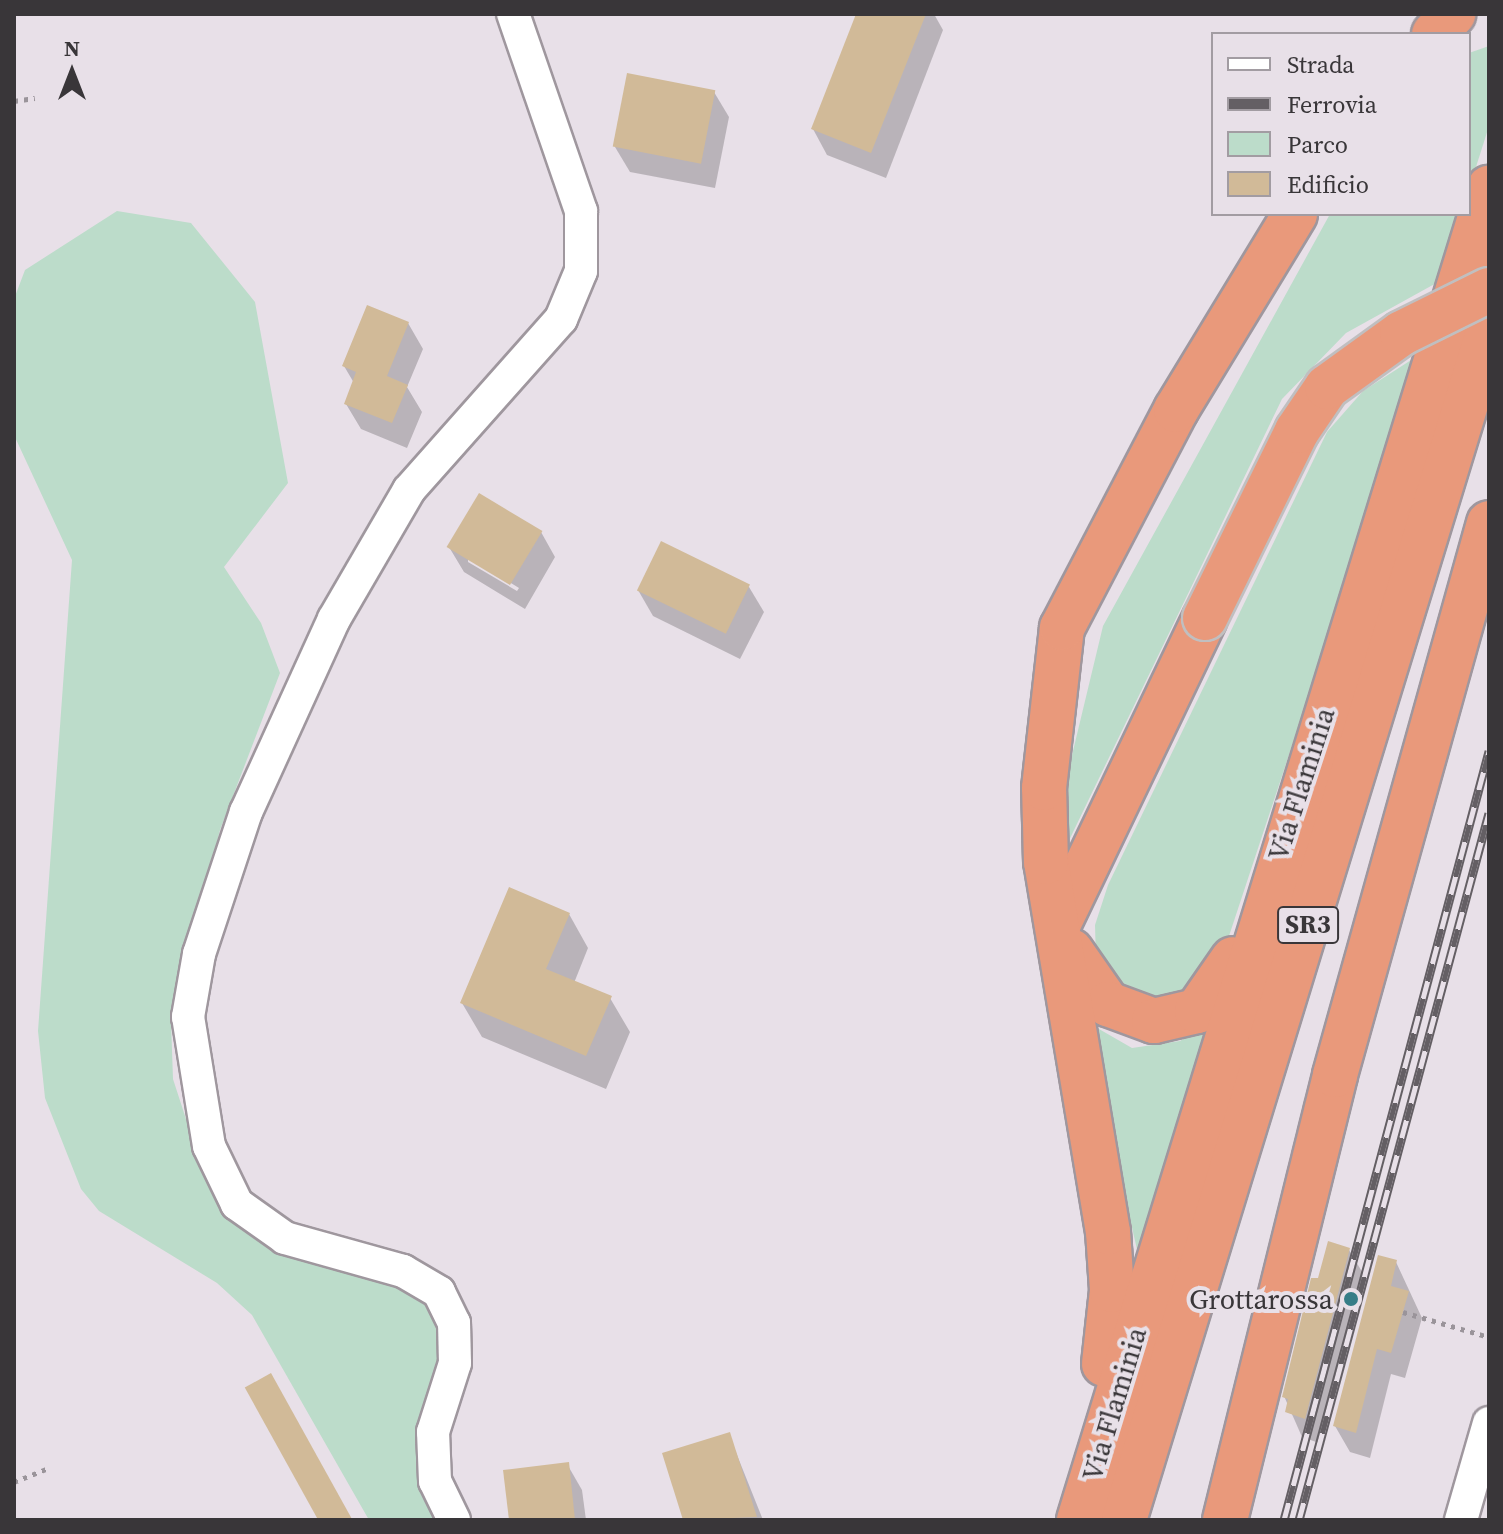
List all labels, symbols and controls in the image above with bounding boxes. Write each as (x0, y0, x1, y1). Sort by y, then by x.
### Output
north arrow (32, 32, 112, 112)
legend (1211, 32, 1471, 216)
text: N (64, 33, 80, 63)
text: Strada (1287, 48, 1355, 81)
text: Ferrovia (1287, 88, 1377, 121)
text: Parco (1287, 128, 1348, 161)
text: Edificio (1287, 168, 1369, 201)
street label: Via Flaminia (1261, 703, 1341, 865)
road number: SR3 (1276, 903, 1340, 947)
place label: Grottarossa (1189, 1282, 1333, 1316)
marker: Grottarossa (1340, 1288, 1362, 1310)
street label: Via Flaminia (1075, 1323, 1153, 1485)

